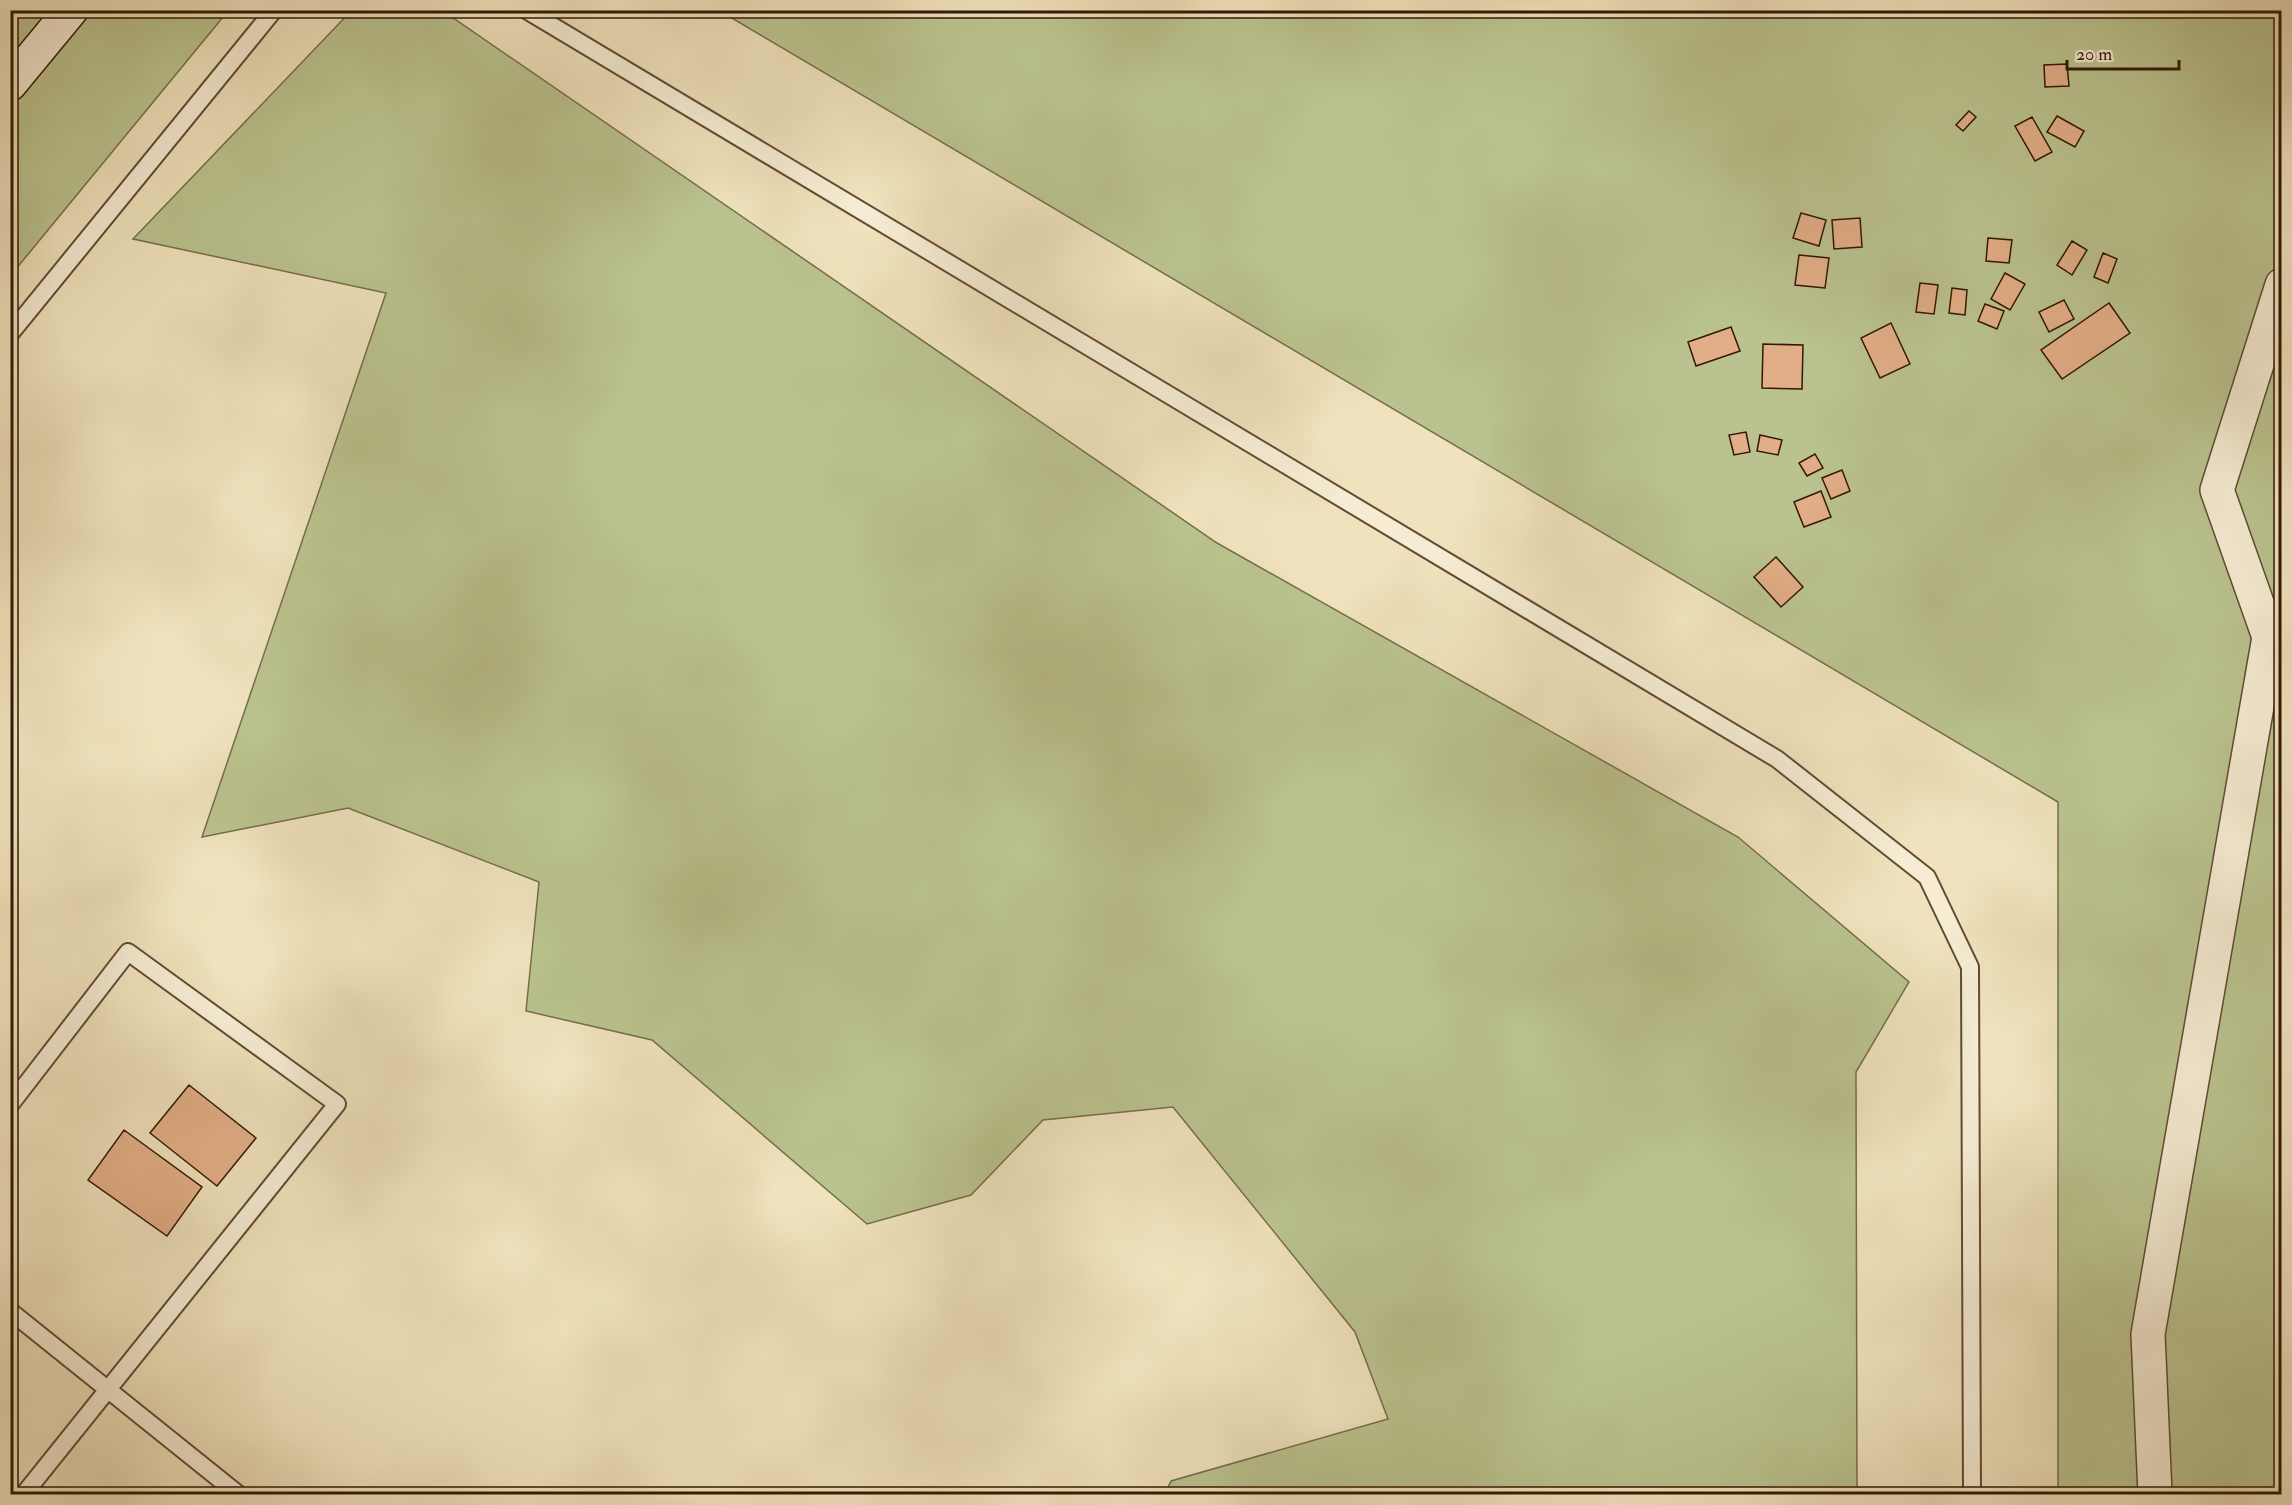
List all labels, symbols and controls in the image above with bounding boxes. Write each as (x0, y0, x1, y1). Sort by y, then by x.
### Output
scale bar (2067, 33, 2180, 71)
text: 20 m (2076, 43, 2112, 66)

